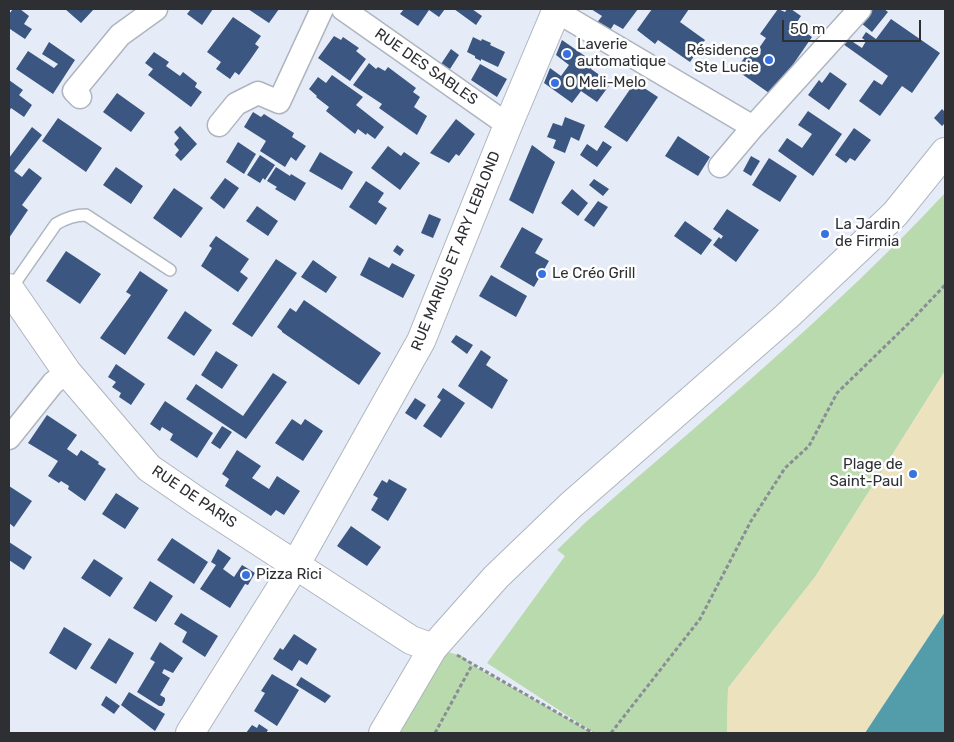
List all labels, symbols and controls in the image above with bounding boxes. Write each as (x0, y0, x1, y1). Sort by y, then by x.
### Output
scale bar (784, 10, 923, 42)
text: 50 m (790, 20, 825, 38)
street label: RUE DES SABLES (371, 25, 481, 109)
place label: Laverie automatique (577, 36, 666, 71)
place label: Résidence Ste Lucie (686, 42, 759, 77)
marker: Laverie automatique (561, 48, 573, 60)
marker: Résidence Ste Lucie (763, 54, 775, 66)
place label: O Meli-Melo (565, 74, 646, 92)
marker: O Meli-Melo (549, 77, 561, 89)
street label: RUE MARIUS ET ARY LEBLOND (408, 149, 504, 353)
place label: La Jardin de Firmia (835, 216, 900, 251)
marker: La Jardin de Firmia (819, 228, 831, 240)
place label: Le Créo Grill (552, 265, 635, 283)
marker: Le Créo Grill (536, 268, 548, 280)
place label: Plage de Saint-Paul (829, 456, 903, 491)
street label: RUE DE PARIS (148, 462, 240, 532)
marker: Plage de Saint-Paul (907, 468, 919, 480)
place label: Pizza Rici (256, 566, 322, 584)
marker: Pizza Rici (240, 569, 252, 581)

